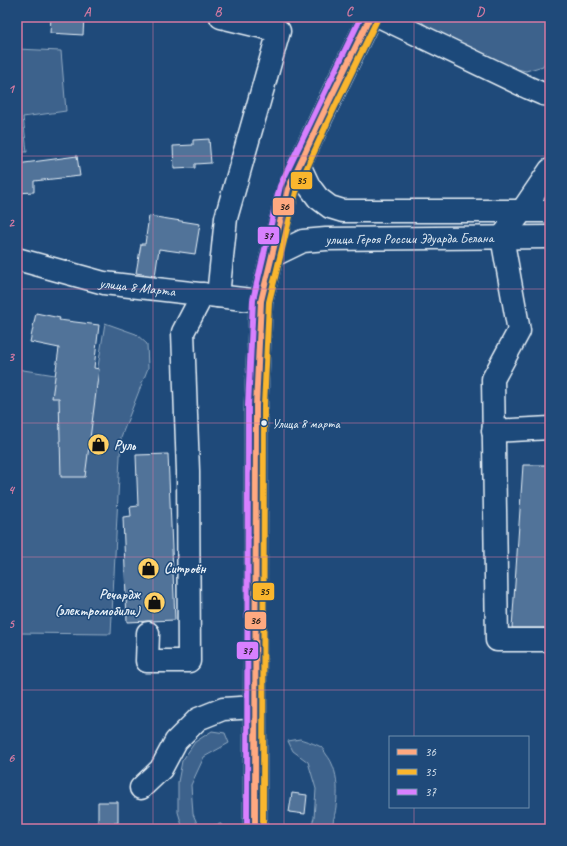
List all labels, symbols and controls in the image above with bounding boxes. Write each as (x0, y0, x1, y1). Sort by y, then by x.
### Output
text: A (84, 4, 92, 20)
text: B (215, 4, 223, 20)
text: C (346, 4, 354, 20)
text: D (476, 4, 485, 20)
text: 1 (8, 81, 16, 97)
line badge: 35 (290, 171, 313, 190)
text: 35 (296, 173, 307, 187)
line badge: 36 (272, 197, 295, 216)
text: 36 (279, 199, 290, 213)
text: 2 (8, 215, 15, 231)
line badge: 37 (257, 226, 280, 245)
text: 37 (263, 228, 274, 242)
street label: улица Героя России Эдуарда Белана (324, 229, 495, 248)
street label: улица 8 Марта (97, 274, 177, 300)
text: 3 (8, 349, 15, 365)
place label: Улица 8 марта (272, 416, 341, 432)
marker: Улица 8 марта (259, 418, 269, 428)
shop icon: Руль (86, 432, 112, 458)
place label: Руль (114, 437, 137, 454)
text: 4 (8, 482, 16, 498)
shop icon: Ситроён (136, 555, 162, 581)
place label: Ситроён (164, 560, 206, 577)
line badge: 35 (252, 582, 275, 601)
text: 35 (259, 584, 270, 598)
place label: Речардж (электромобили) (54, 586, 141, 619)
shop icon: Речардж (электромобили) (142, 589, 168, 615)
line badge: 36 (244, 611, 267, 630)
text: 36 (250, 613, 261, 627)
text: 5 (8, 616, 15, 632)
line badge: 37 (236, 641, 259, 660)
text: 37 (242, 643, 253, 657)
legend (389, 736, 529, 808)
text: 36 (425, 744, 436, 760)
text: 6 (8, 750, 15, 766)
text: 35 (425, 764, 436, 780)
text: 37 (425, 784, 436, 800)

